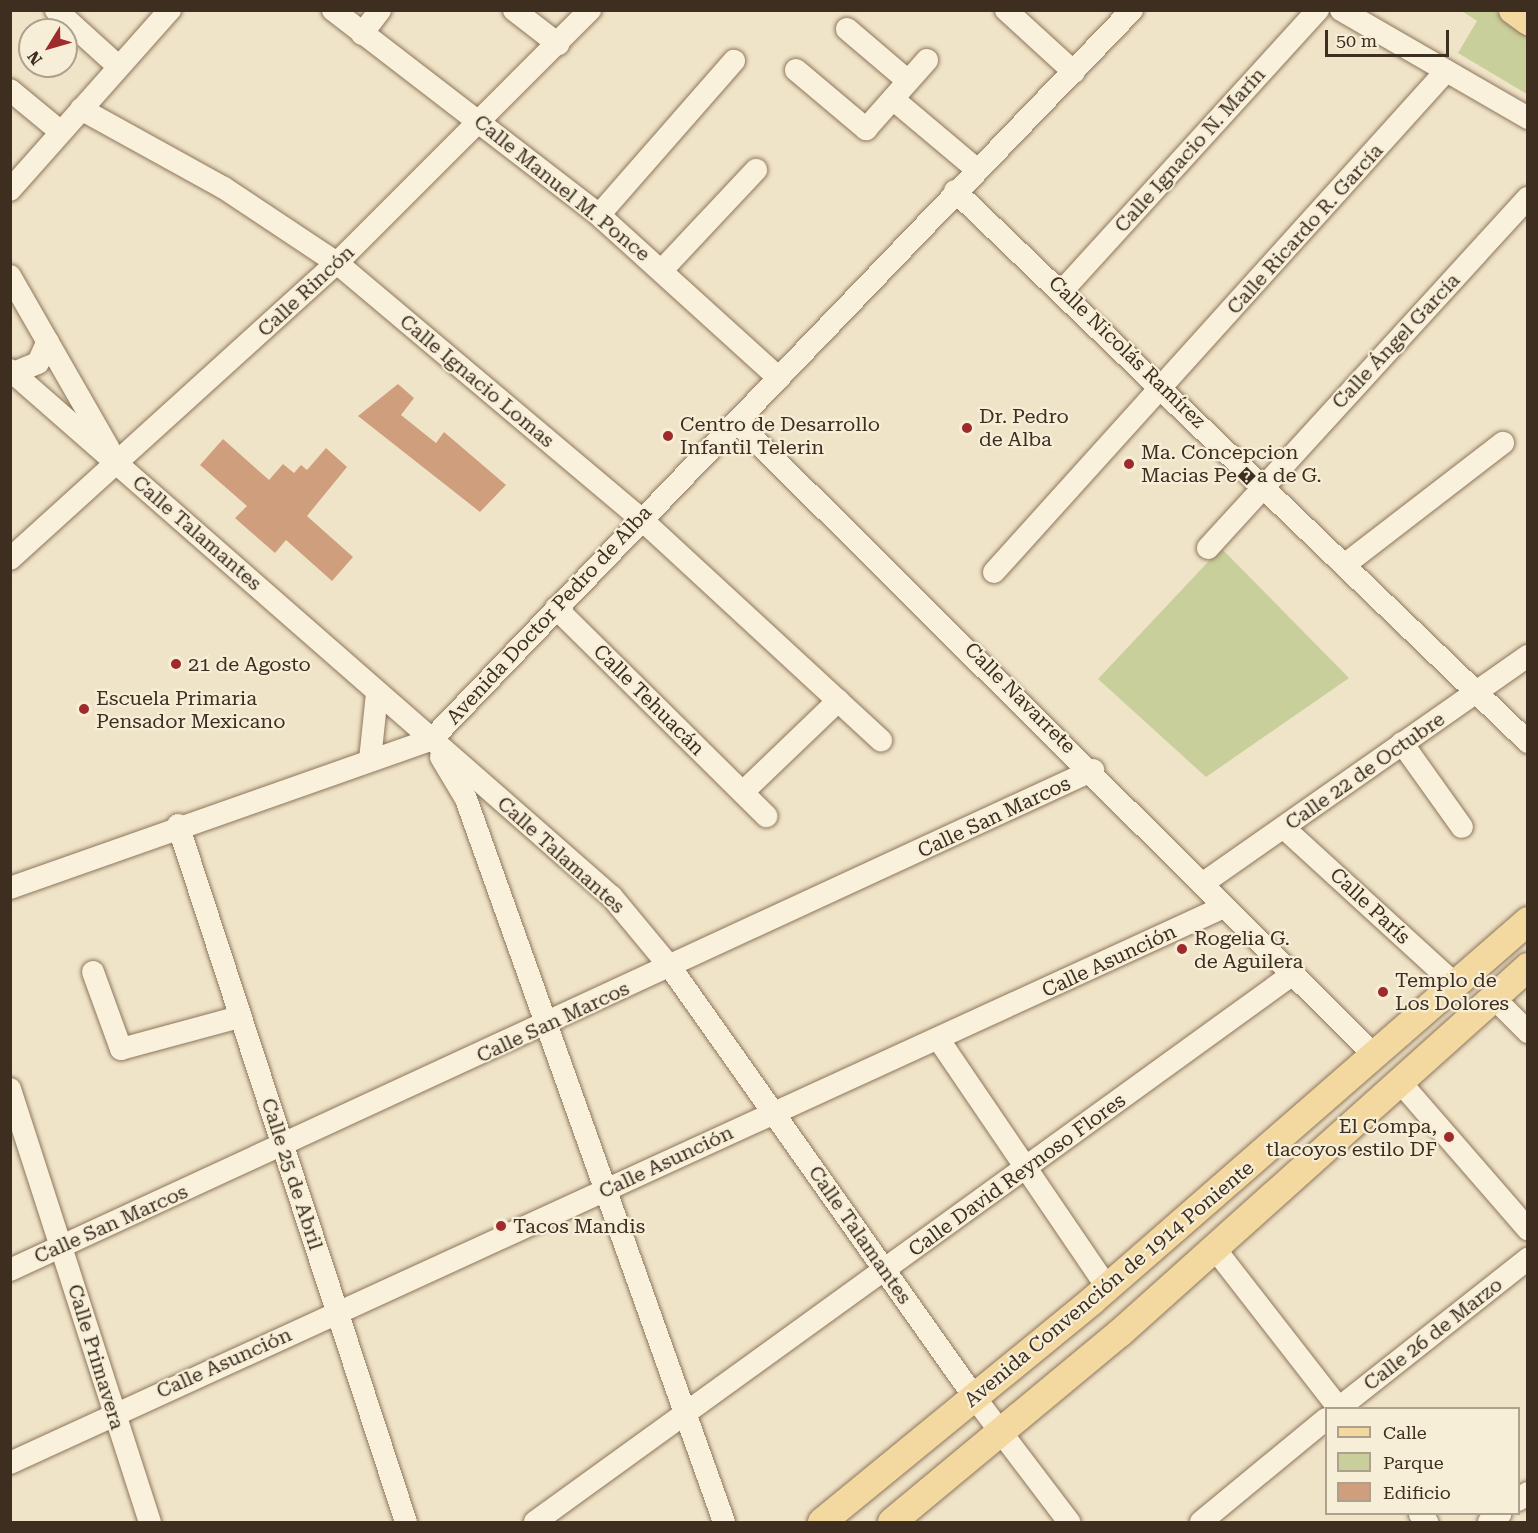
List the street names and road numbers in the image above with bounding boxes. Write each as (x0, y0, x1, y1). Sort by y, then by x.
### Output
street label: Calle Ignacio N. Marín (1110, 63, 1270, 237)
street label: Calle Manuel M. Ponce (469, 110, 655, 266)
street label: Calle Ricardo R. García (1222, 139, 1388, 319)
street label: Calle Rincón (253, 240, 359, 342)
street label: Calle Ángel García (1327, 268, 1465, 414)
street label: Calle Nicolás Ramírez (1044, 271, 1210, 433)
street label: Calle Ignacio Lomas (395, 309, 559, 453)
street label: Calle Talamantes (128, 470, 266, 596)
street label: Avenida Doctor Pedro de Alba (441, 501, 657, 729)
street label: Calle Navarrete (960, 638, 1080, 758)
street label: Calle Tehuacán (588, 639, 710, 761)
street label: Calle 22 de Octubre (1281, 707, 1449, 835)
street label: Calle San Marcos (914, 771, 1074, 863)
street label: Calle Talamantes (492, 791, 630, 919)
street label: Calle París (1325, 863, 1415, 949)
street label: Calle Asunción (1038, 919, 1180, 1003)
street label: Calle San Marcos (473, 976, 633, 1068)
street label: Calle David Reynoso Flores (904, 1088, 1130, 1262)
street label: Calle 25 de Abril (256, 1095, 328, 1253)
street label: Calle Asunción (595, 1120, 737, 1204)
street label: Avenida Convención de 1914 Poniente (959, 1156, 1259, 1412)
street label: Calle Talamantes (803, 1161, 917, 1309)
street label: Calle San Marcos (30, 1179, 192, 1269)
street label: Calle 26 de Marzo (1359, 1272, 1507, 1396)
street label: Calle Primavera (62, 1281, 130, 1433)
street label: Calle Asunción (153, 1322, 295, 1404)

